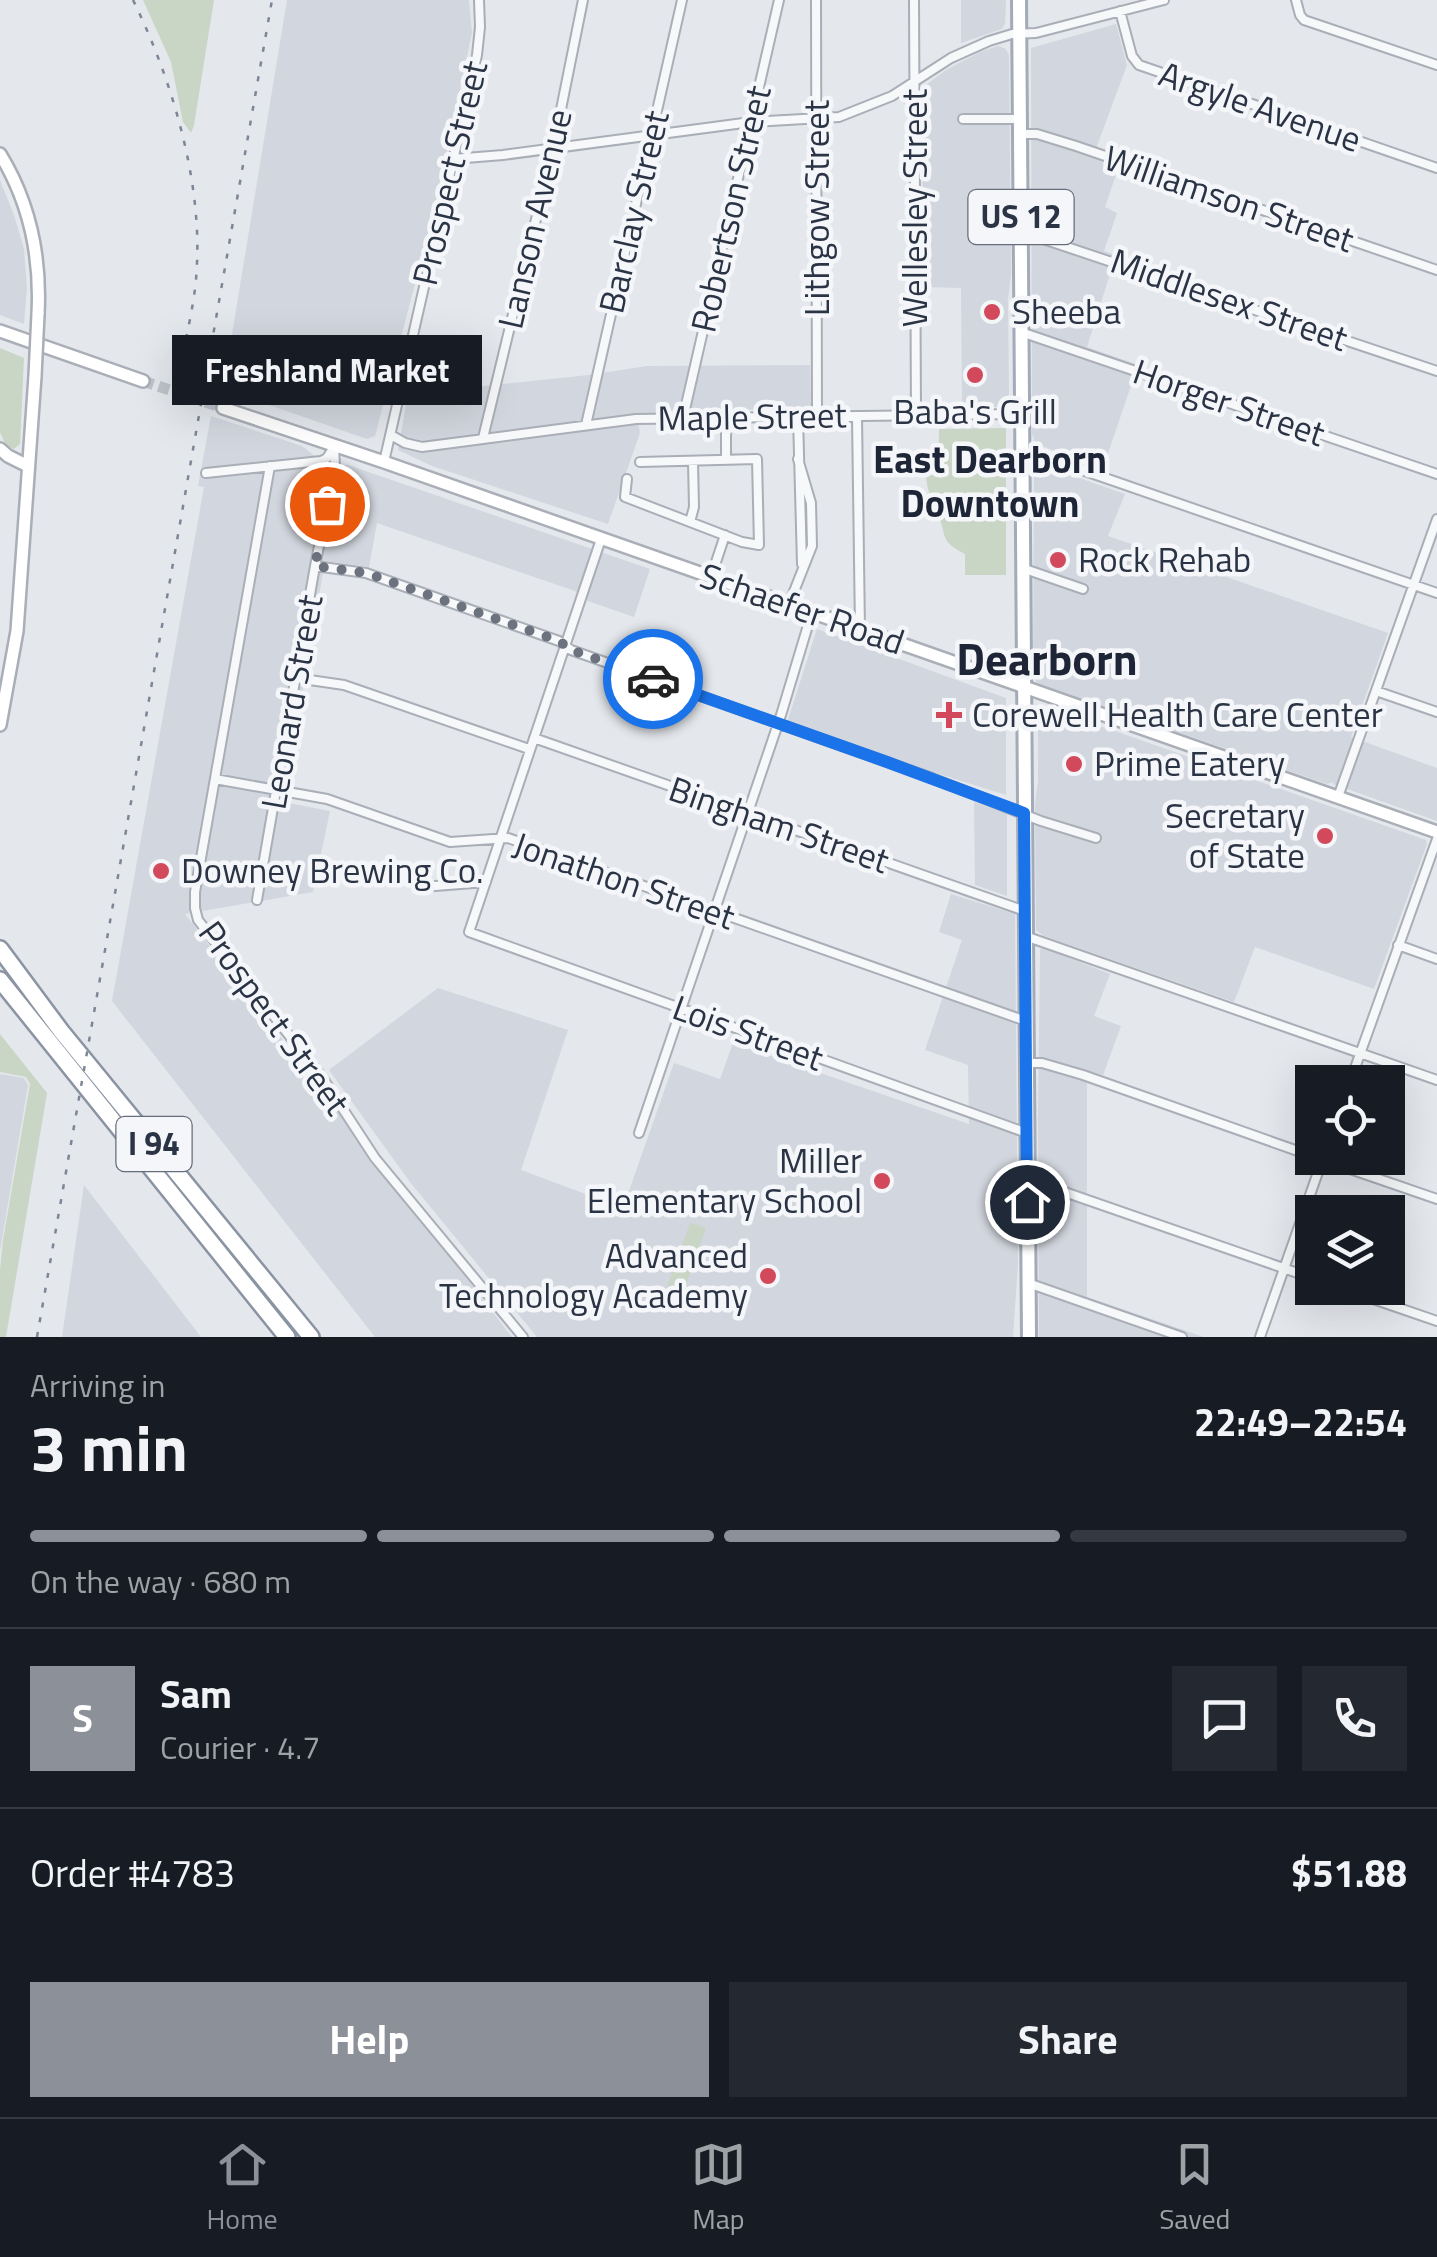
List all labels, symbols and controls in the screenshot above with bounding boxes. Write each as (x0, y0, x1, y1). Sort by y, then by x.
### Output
street label: Argyle Avenue (1152, 46, 1369, 166)
street label: Prospect Street (397, 55, 501, 290)
street label: Robertson Street (675, 80, 785, 337)
street label: Wellesley Street (887, 89, 941, 327)
street label: Lithgow Street (789, 100, 843, 316)
street label: Lanson Avenue (483, 104, 586, 334)
street label: Barclay Street (584, 105, 683, 318)
street label: Williamson Street (1097, 130, 1361, 266)
road number: US 12 (968, 190, 1074, 244)
street label: Middlesex Street (1104, 233, 1355, 365)
place label: Sheeba (1012, 284, 1121, 338)
marker: Sheeba (981, 301, 1003, 323)
callout: Freshland Market (172, 334, 482, 404)
street label: Horger Street (1126, 344, 1332, 460)
text: Freshland Market (205, 346, 449, 394)
marker: Baba's Grill (964, 364, 986, 386)
place label: Baba's Grill (893, 384, 1057, 438)
street label: Maple Street (657, 387, 847, 445)
district label: East Dearborn Downtown (873, 430, 1107, 532)
pin (285, 462, 370, 547)
icon: bag (300, 477, 355, 532)
place label: Rock Rehab (1078, 532, 1251, 586)
street label: Schaefer Road (693, 548, 912, 668)
marker: Rock Rehab (1047, 549, 1069, 571)
street label: Leonard Street (246, 590, 336, 813)
district label: Dearborn (956, 624, 1138, 692)
courier (603, 629, 703, 729)
icon: car (626, 652, 681, 707)
place label: Corewell Health Care Center (972, 687, 1383, 741)
marker: Corewell Health Care Center (936, 702, 962, 728)
place label: Prime Eatery (1094, 736, 1285, 790)
marker: Prime Eatery (1063, 753, 1085, 775)
street label: Bingham Street (662, 761, 897, 887)
place label: Secretary of State (1165, 788, 1305, 882)
street label: Jonathon Street (506, 817, 742, 943)
marker: Secretary of State (1314, 825, 1336, 847)
place label: Downey Brewing Co. (181, 843, 484, 897)
marker: Downey Brewing Co. (150, 860, 172, 882)
street label: Prospect Street (186, 909, 364, 1126)
street label: Lois Street (665, 980, 831, 1084)
map controls (1295, 1065, 1405, 1305)
button: locate (1295, 1065, 1405, 1175)
road number: I 94 (116, 1117, 192, 1171)
place label: Miller Elementary School (587, 1133, 862, 1227)
pin (985, 1160, 1070, 1245)
marker: Miller Elementary School (871, 1170, 893, 1192)
icon: home (1000, 1175, 1055, 1230)
button: layers (1295, 1195, 1405, 1305)
place label: Advanced Technology Academy (439, 1228, 748, 1322)
marker: Advanced Technology Academy (757, 1265, 779, 1287)
text: Arriving in (30, 1361, 166, 1409)
text: 22:49–22:54 (1194, 1393, 1407, 1451)
text: 3 min (30, 1397, 188, 1496)
text: On the way · 680 m (30, 1557, 291, 1605)
text: Sam (160, 1665, 232, 1723)
button: chat (1172, 1666, 1277, 1771)
button: phone (1302, 1666, 1407, 1771)
text: S (72, 1689, 93, 1747)
text: Courier · 4.7 (160, 1723, 320, 1771)
text: Order #4783 (30, 1844, 235, 1902)
text: $51.88 (1291, 1844, 1407, 1902)
button: Help (30, 1982, 709, 2097)
button: Share (729, 1982, 1407, 2097)
tab: Home (207, 2137, 278, 2240)
tab: Map (691, 2137, 746, 2240)
tab: Saved (1159, 2137, 1230, 2240)

